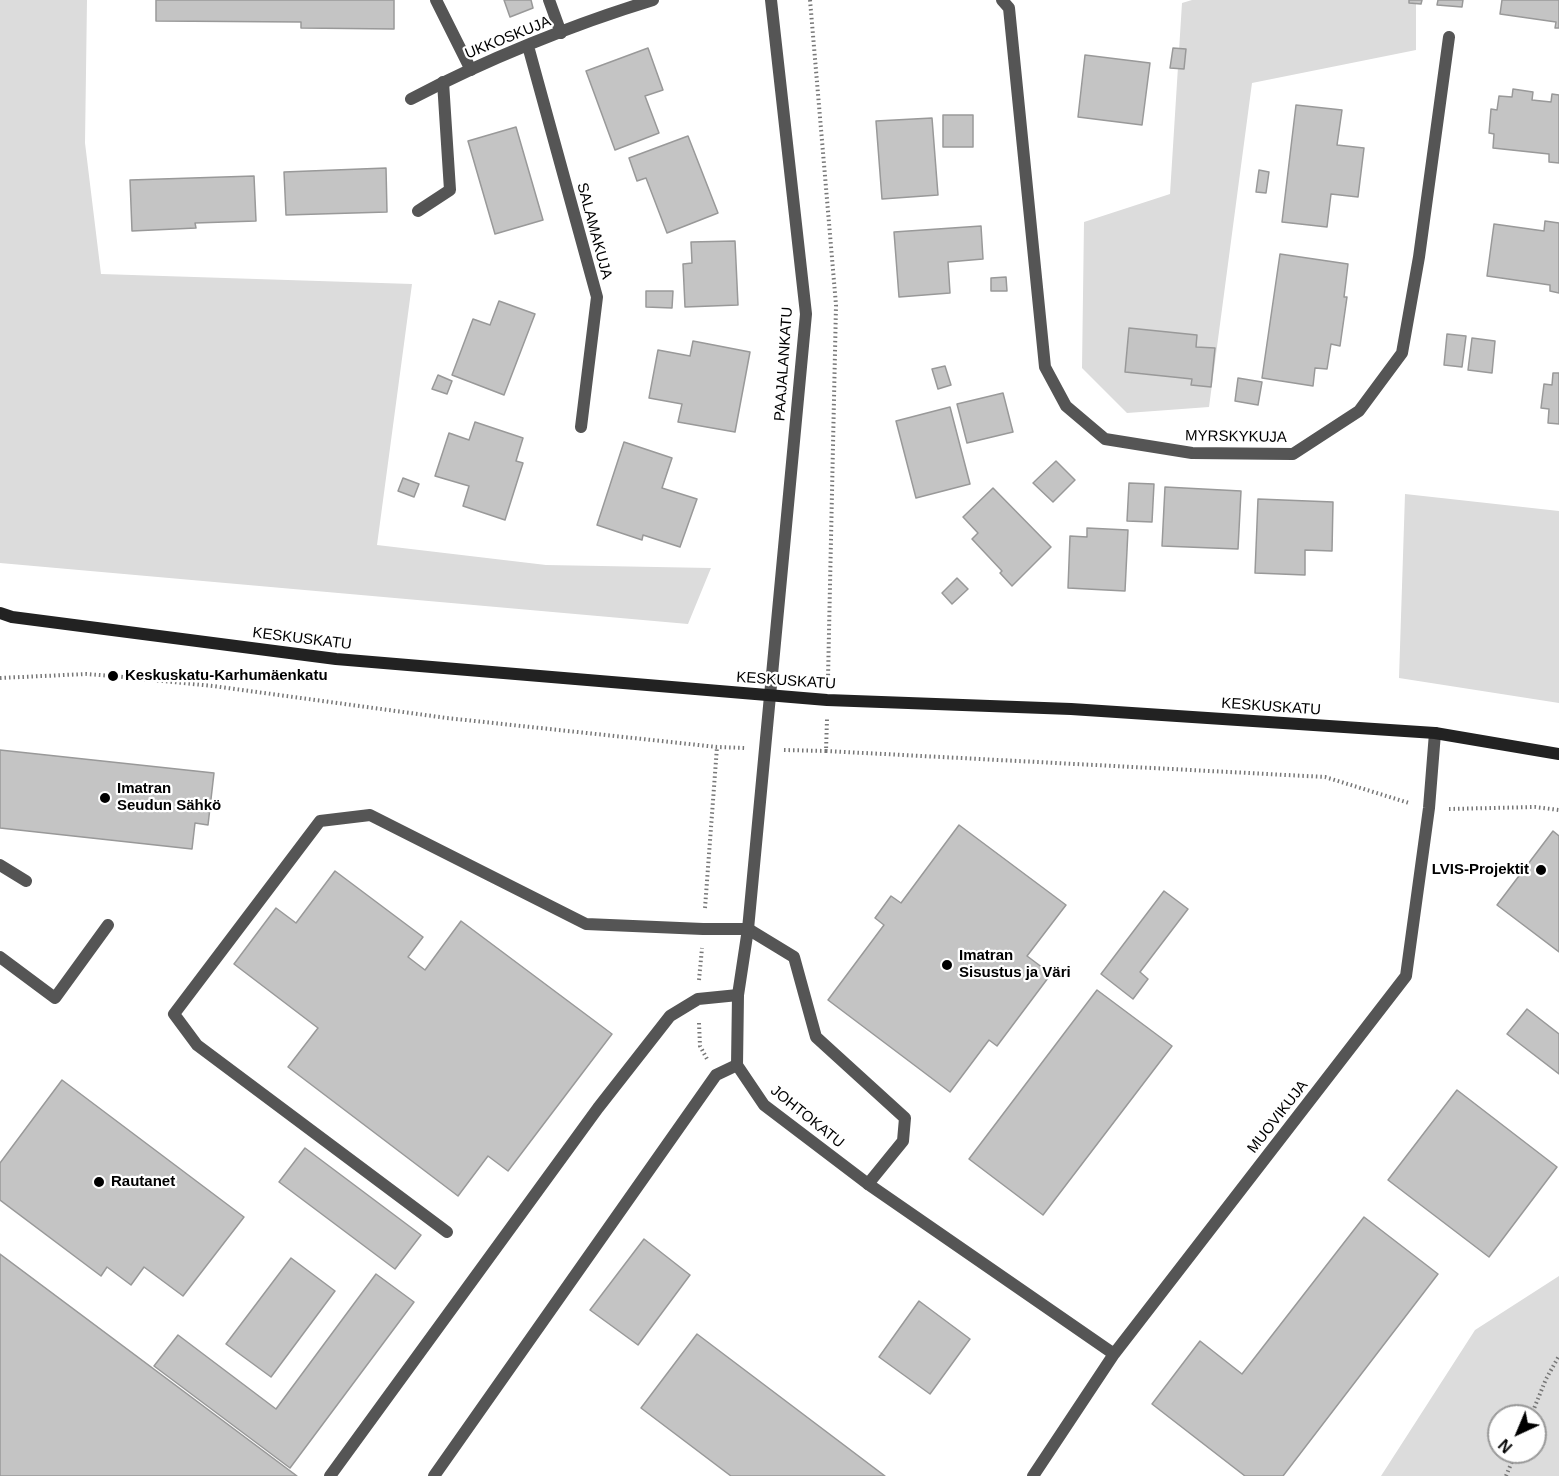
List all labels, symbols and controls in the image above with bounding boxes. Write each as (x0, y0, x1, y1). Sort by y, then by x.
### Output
street label: UKKOSKUJA (463, 13, 553, 63)
street label: SALAMAKUJA (572, 181, 616, 281)
street label: PAAJALANKATU (771, 306, 797, 422)
street label: MYRSKYKUJA (1185, 427, 1287, 447)
street label: KESKUSKATU (251, 624, 353, 654)
place label: Keskuskatu-Karhumäenkatu (125, 667, 328, 685)
marker: Keskuskatu-Karhumäenkatu (106, 669, 120, 683)
street label: KESKUSKATU (736, 669, 836, 693)
street label: KESKUSKATU (1221, 695, 1321, 719)
place label: Imatran Seudun Sähkö (117, 780, 221, 815)
marker: Imatran Seudun Sähkö (98, 791, 112, 805)
place label: LVIS-Projektit (1432, 861, 1529, 879)
marker: LVIS-Projektit (1534, 863, 1548, 877)
place label: Imatran Sisustus ja Väri (959, 947, 1071, 982)
marker: Imatran Sisustus ja Väri (940, 958, 954, 972)
street label: MUOVIKUJA (1244, 1077, 1312, 1157)
street label: JOHTOKATU (767, 1082, 847, 1152)
place label: Rautanet (111, 1173, 175, 1191)
marker: Rautanet (92, 1175, 106, 1189)
north arrow (1487, 1404, 1547, 1464)
text: N (1495, 1436, 1516, 1456)

